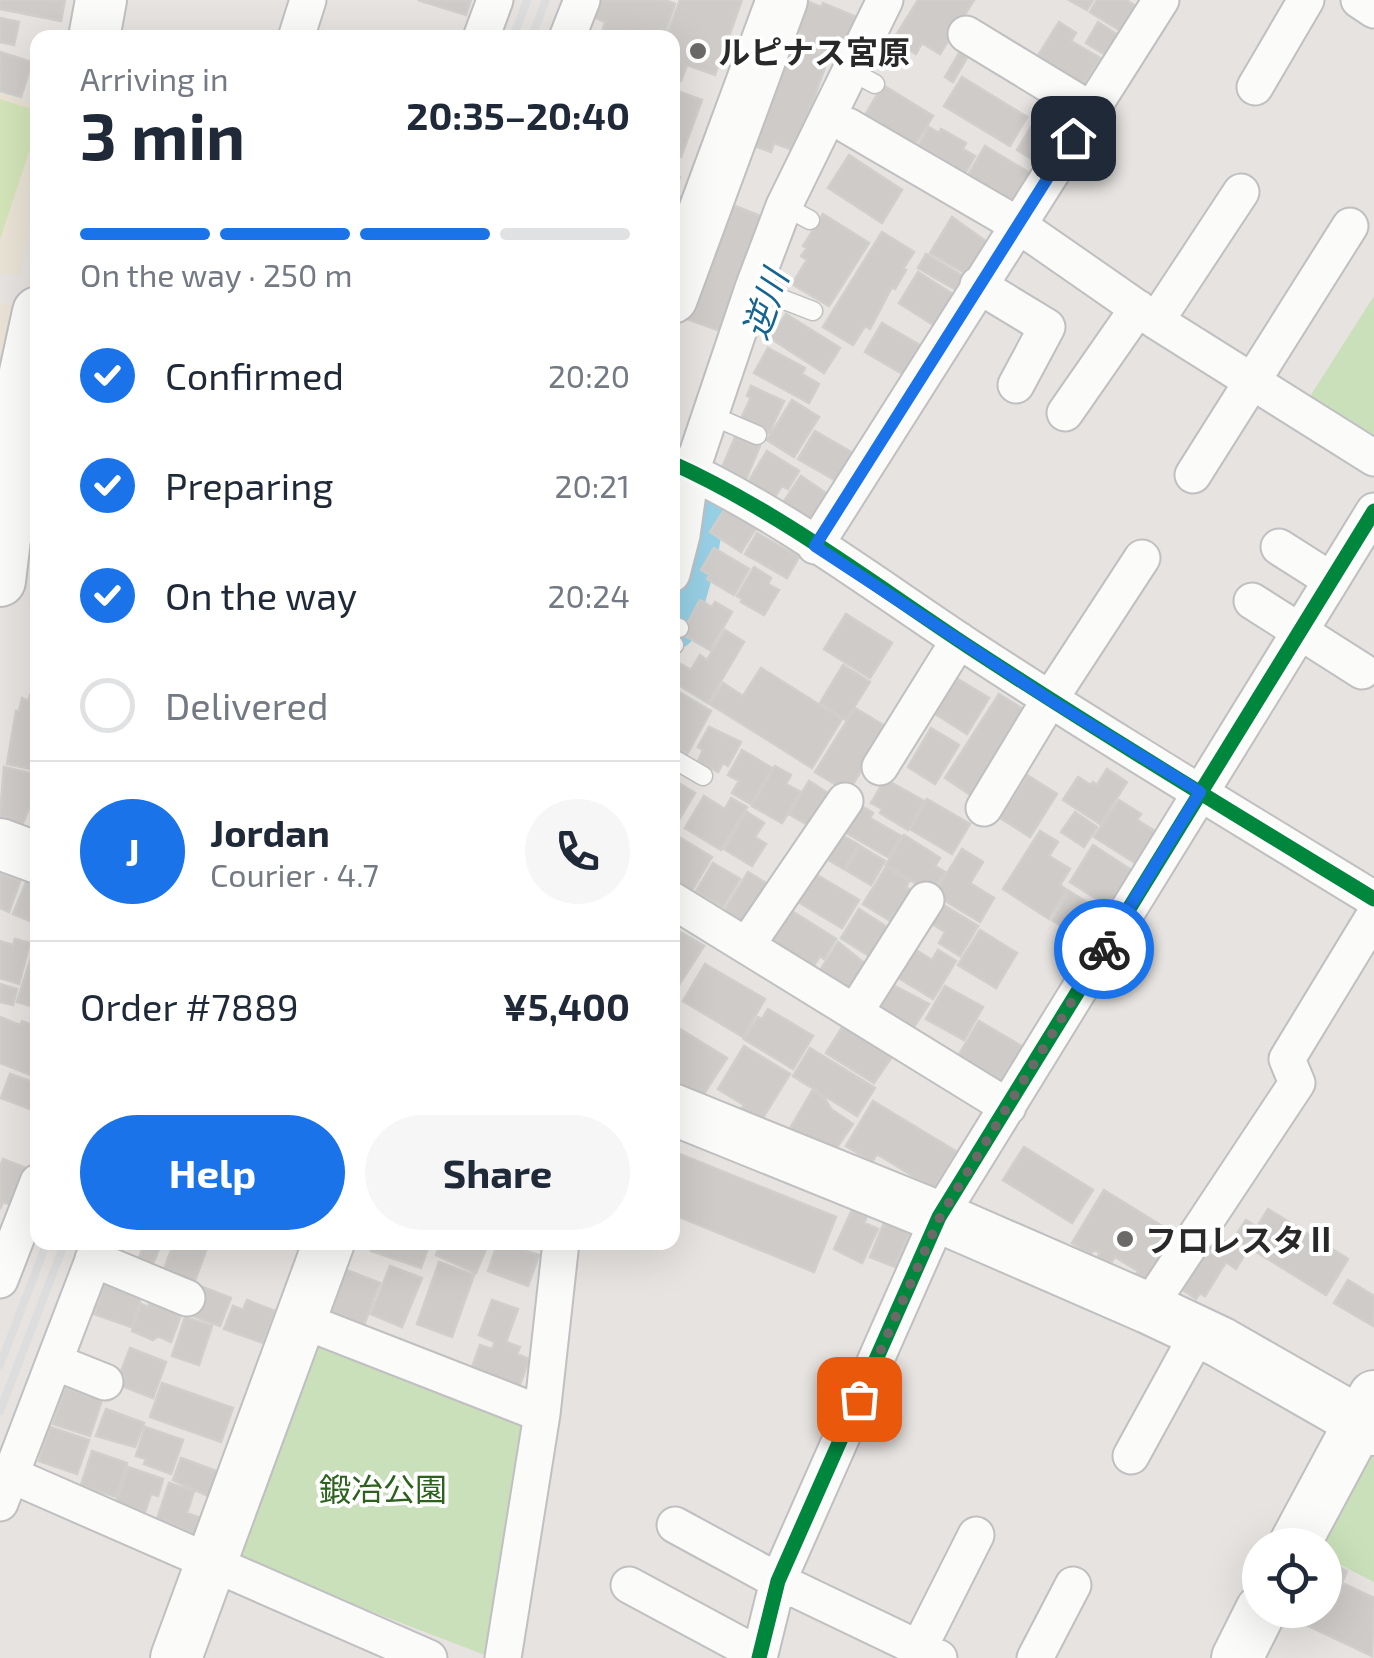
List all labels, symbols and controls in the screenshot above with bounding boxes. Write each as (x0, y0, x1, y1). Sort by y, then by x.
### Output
place label: ルピナス宮原 (718, 32, 910, 70)
marker: ルピナス宮原 (687, 40, 709, 62)
text: Arriving in (80, 59, 229, 97)
text: 20:35–20:40 (406, 92, 630, 138)
text: 3 min (80, 95, 245, 173)
pin (1031, 96, 1116, 181)
icon: home (1046, 111, 1101, 166)
text: On the way · 250 m (80, 255, 352, 293)
water label: 逆川 (733, 260, 797, 344)
icon: check (80, 348, 135, 403)
text: Confirmed (165, 352, 344, 398)
text: 20:20 (548, 356, 630, 394)
icon: check (80, 458, 135, 513)
text: Preparing (165, 462, 333, 508)
text: 20:21 (554, 466, 630, 504)
icon: check (80, 568, 135, 623)
text: On the way (165, 572, 357, 618)
text: 20:24 (548, 576, 630, 614)
text: Delivered (165, 682, 329, 728)
button: phone (525, 799, 630, 904)
text: Jordan (210, 809, 330, 855)
text: J (125, 828, 140, 874)
text: Courier · 4.7 (210, 855, 379, 893)
courier (1054, 899, 1154, 999)
icon: bike (1077, 922, 1132, 977)
text: Order #7889 (80, 983, 299, 1029)
text: ¥5,400 (503, 983, 630, 1029)
button: Help (80, 1115, 345, 1230)
button: Share (365, 1115, 630, 1230)
place label: フロレスタⅡ (1145, 1220, 1337, 1258)
marker: フロレスタⅡ (1114, 1228, 1136, 1250)
pin (817, 1357, 902, 1442)
icon: bag (832, 1372, 887, 1427)
park label: 鍛冶公園 (319, 1469, 447, 1507)
map controls (1242, 1528, 1342, 1628)
button: locate (1242, 1528, 1342, 1628)

